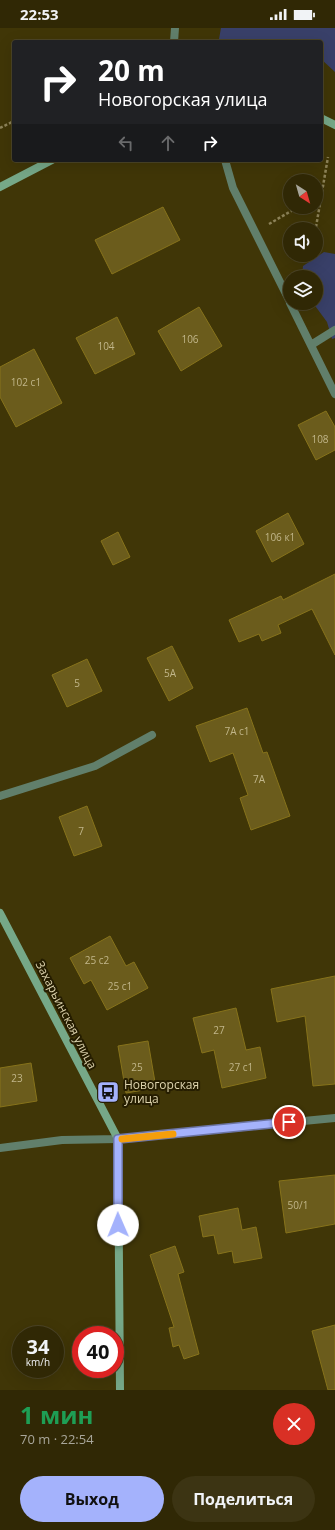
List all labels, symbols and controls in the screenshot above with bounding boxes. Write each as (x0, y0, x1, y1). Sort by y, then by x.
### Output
text: 22:53 (20, 4, 59, 24)
text: 20 m (98, 51, 165, 89)
icon: right (32, 56, 84, 108)
text: Новогорская улица (98, 87, 267, 111)
icon: left (115, 132, 137, 154)
icon: ahead (157, 132, 179, 154)
icon: right (199, 132, 221, 154)
north arrow (283, 174, 323, 214)
map controls (283, 174, 323, 310)
button: sound (283, 222, 323, 262)
button: layers (283, 270, 323, 310)
house number: 106 (181, 332, 199, 346)
house number: 104 (97, 339, 115, 353)
house number: 102 с1 (11, 375, 41, 389)
house number: 108 (311, 432, 329, 446)
house number: 106 к1 (265, 530, 295, 544)
house number: 5А (164, 666, 177, 680)
house number: 5 (74, 676, 80, 690)
house number: 7А с1 (224, 724, 250, 738)
house number: 7А (253, 772, 266, 786)
house number: 7 (78, 824, 84, 838)
house number: 25 с2 (85, 953, 110, 967)
street label: Захарьинская улица (32, 958, 101, 1072)
house number: 25 с1 (108, 979, 132, 993)
house number: 27 (213, 1023, 225, 1037)
house number: 25 (131, 1060, 143, 1074)
house number: 27 с1 (229, 1060, 253, 1074)
house number: 23 (11, 1071, 23, 1085)
place label: Новогорская улица (124, 1076, 199, 1107)
bus stop icon: Новогорская улица (95, 1079, 121, 1105)
pin (272, 1105, 306, 1139)
icon: arrive (278, 1111, 300, 1133)
house number: 50/1 (288, 1198, 308, 1212)
position arrow (97, 1204, 139, 1246)
speed limit sign: 40 (72, 1326, 124, 1378)
text: 34 (27, 1333, 49, 1360)
text: km/h (26, 1355, 50, 1369)
text: 1 мин (20, 1398, 93, 1431)
button: close (273, 1403, 315, 1445)
text: 70 m · 22:54 (20, 1430, 94, 1448)
button: Выход (20, 1476, 164, 1522)
button: Поделиться (172, 1476, 315, 1522)

